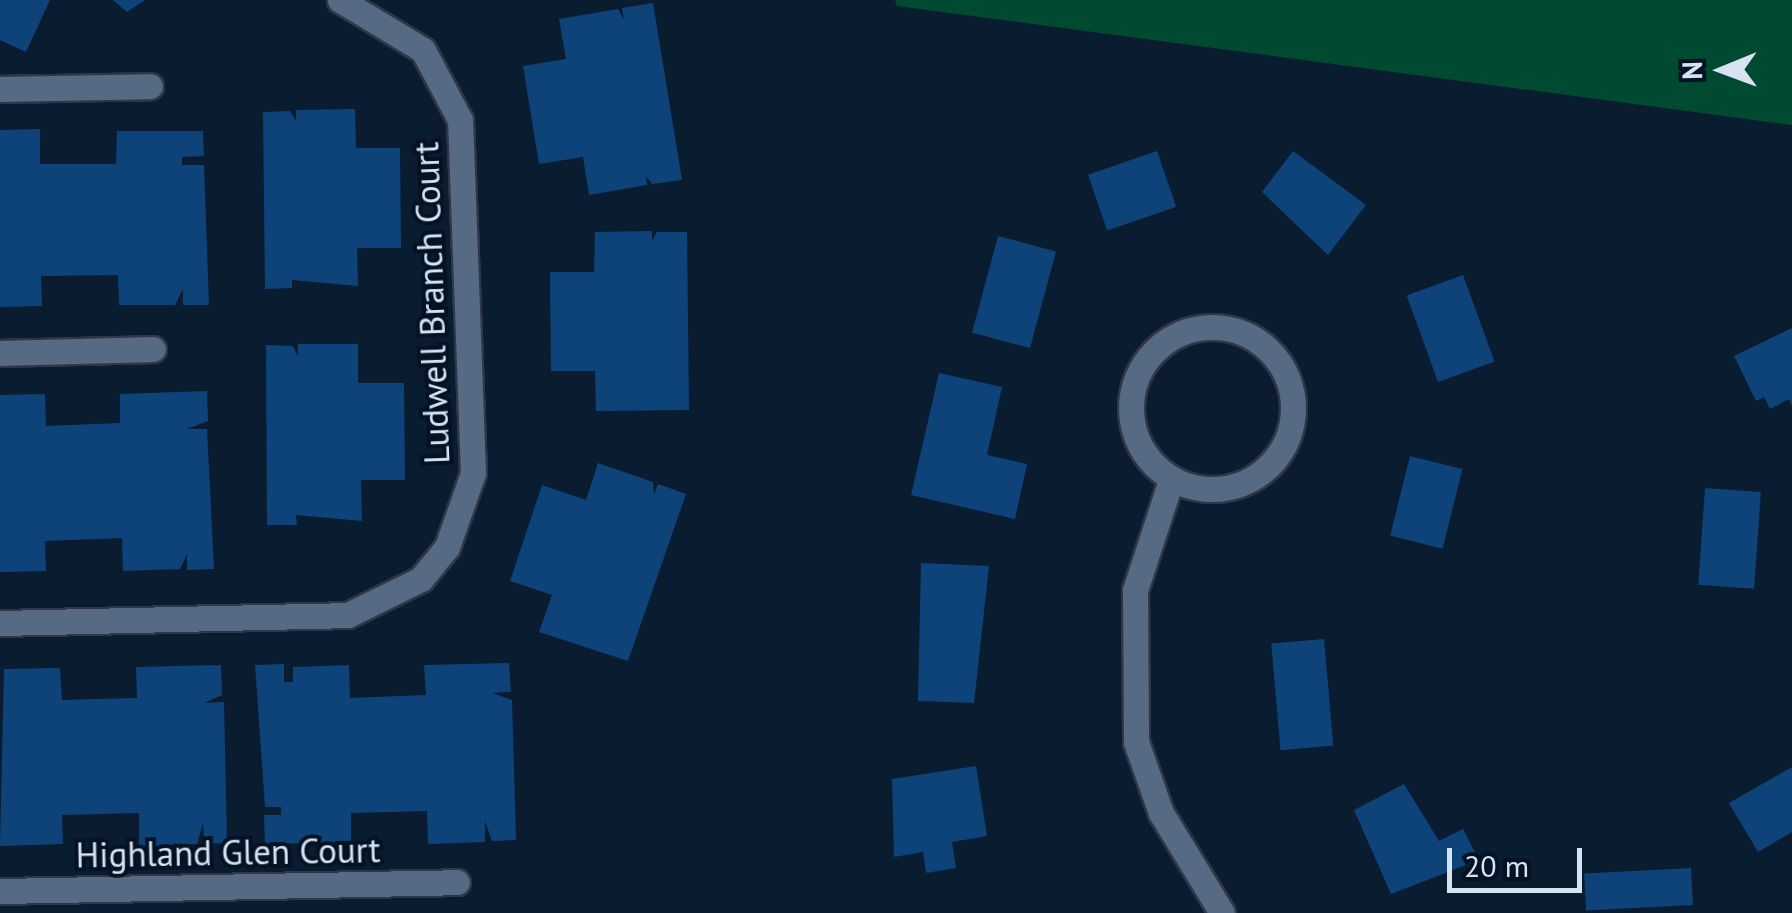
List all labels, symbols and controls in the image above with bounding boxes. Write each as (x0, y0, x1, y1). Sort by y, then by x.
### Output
north arrow (1672, 20, 1772, 120)
text: N (1673, 61, 1710, 80)
street label: Ludwell Branch Court (404, 141, 458, 465)
street label: Highland Glen Court (75, 828, 381, 876)
scale bar (1452, 828, 1587, 890)
text: 20 m (1464, 846, 1529, 885)

